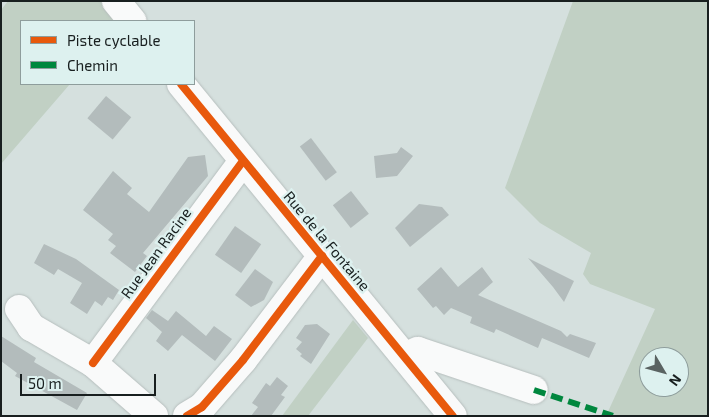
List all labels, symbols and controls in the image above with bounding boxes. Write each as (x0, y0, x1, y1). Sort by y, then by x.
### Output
legend (20, 20, 195, 85)
text: Piste cyclable (67, 31, 161, 49)
text: Chemin (67, 56, 118, 74)
street label: Rue de la Fontaine (280, 187, 374, 295)
street label: Rue Jean Racine (117, 204, 195, 302)
north arrow (639, 347, 689, 397)
scale bar (22, 364, 159, 396)
text: N (666, 372, 685, 390)
text: 50 m (28, 374, 62, 392)

